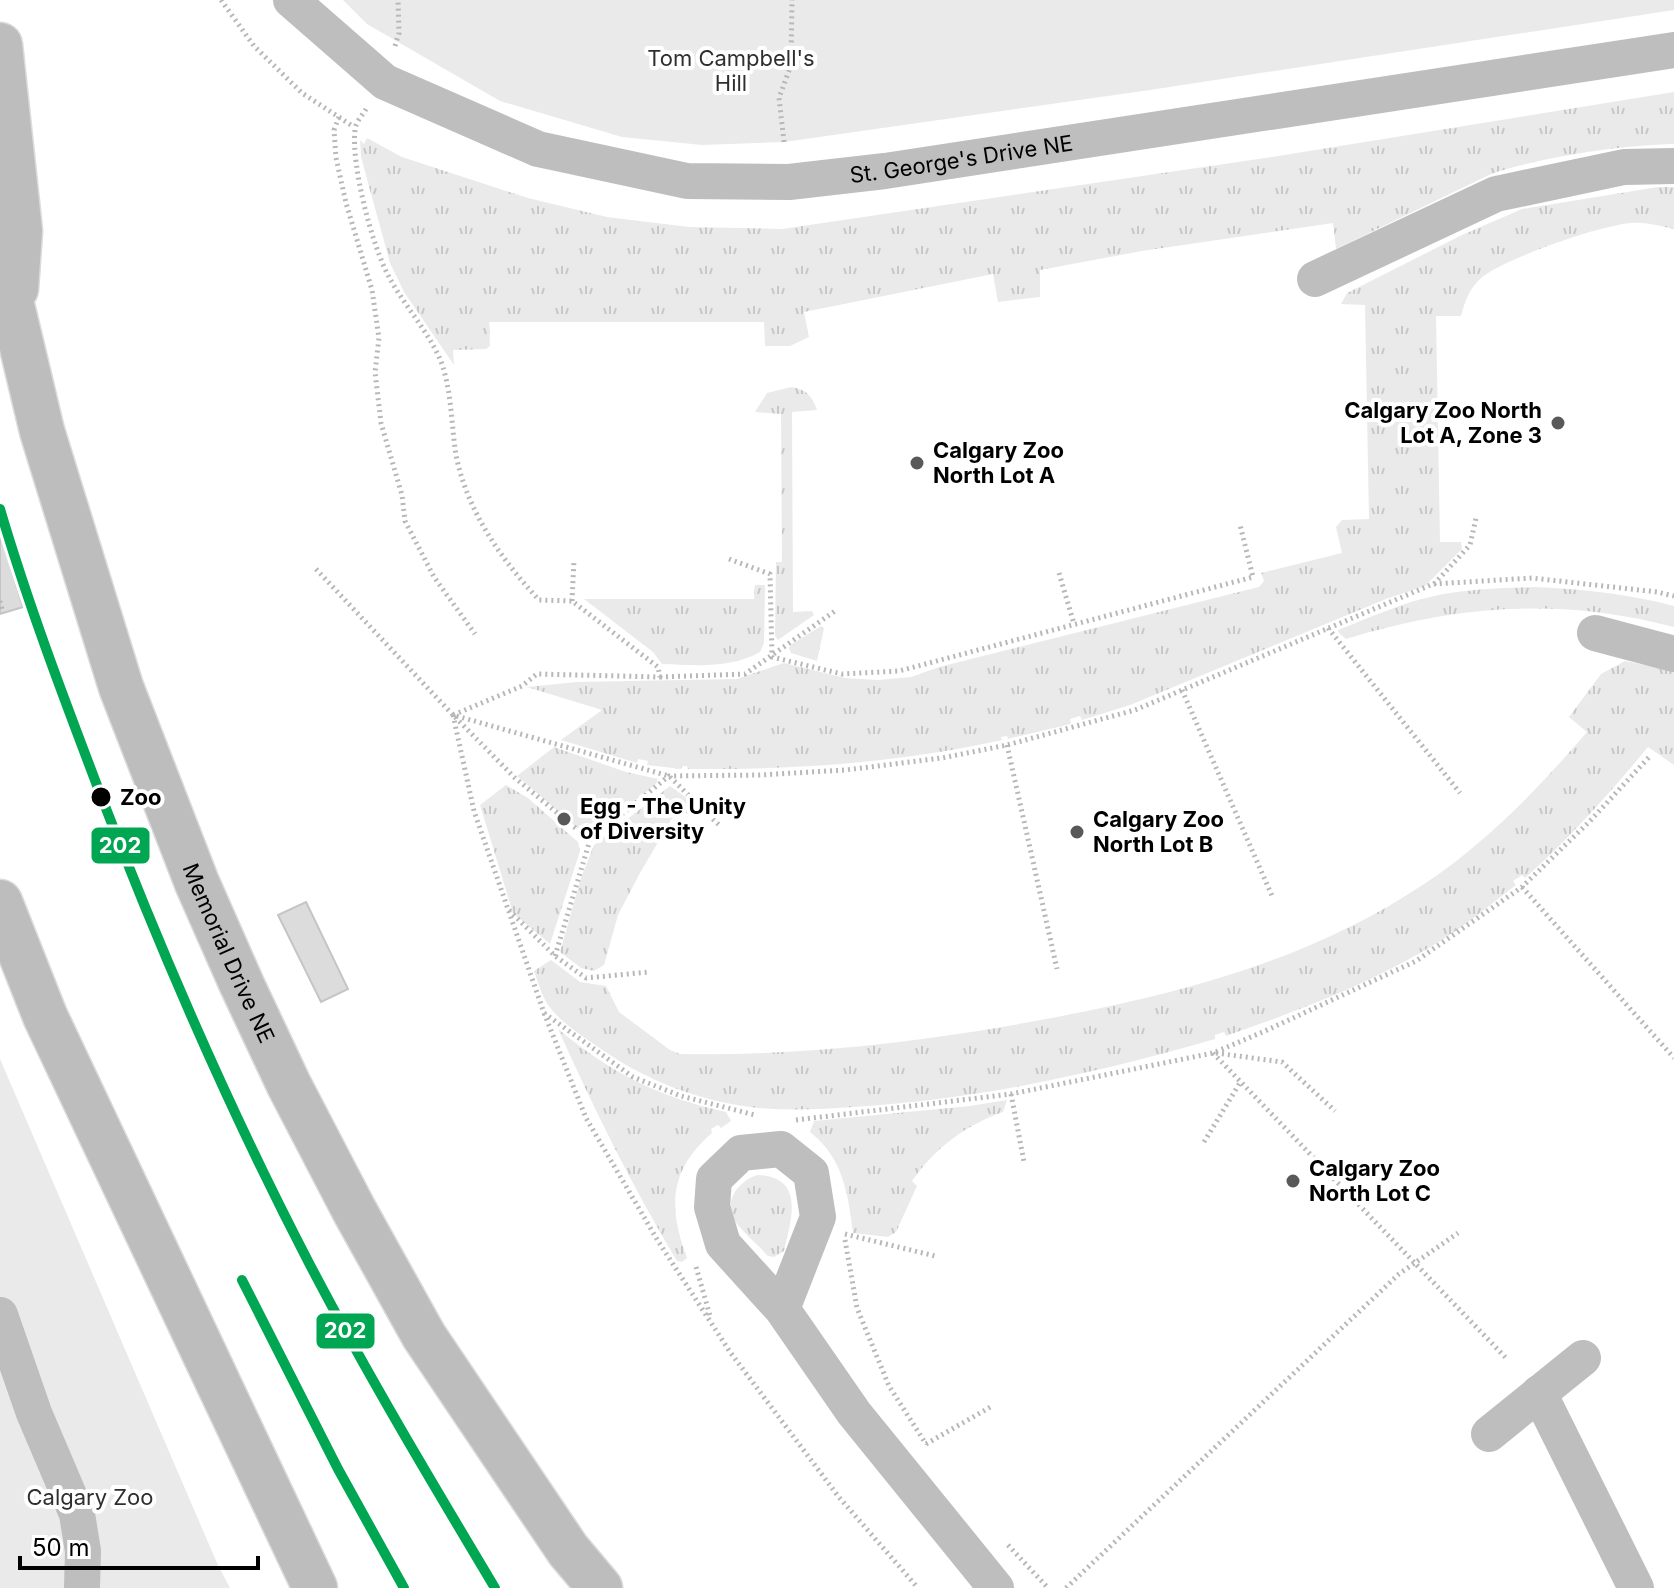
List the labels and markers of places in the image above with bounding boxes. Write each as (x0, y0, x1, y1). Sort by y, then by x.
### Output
place label: Calgary Zoo North Lot A, Zone 3 (1344, 397, 1542, 448)
marker: Calgary Zoo North Lot A, Zone 3 (1549, 414, 1567, 432)
place label: Calgary Zoo North Lot A (933, 437, 1064, 488)
marker: Calgary Zoo North Lot A (908, 454, 926, 472)
place label: Zoo (120, 784, 162, 810)
marker: Zoo (89, 785, 113, 809)
place label: Egg - The Unity of Diversity (580, 793, 746, 844)
place label: Calgary Zoo North Lot B (1093, 806, 1224, 857)
marker: Egg - The Unity of Diversity (555, 810, 573, 828)
marker: Calgary Zoo North Lot B (1068, 823, 1086, 841)
place label: Calgary Zoo North Lot C (1309, 1155, 1440, 1206)
marker: Calgary Zoo North Lot C (1284, 1172, 1302, 1190)

